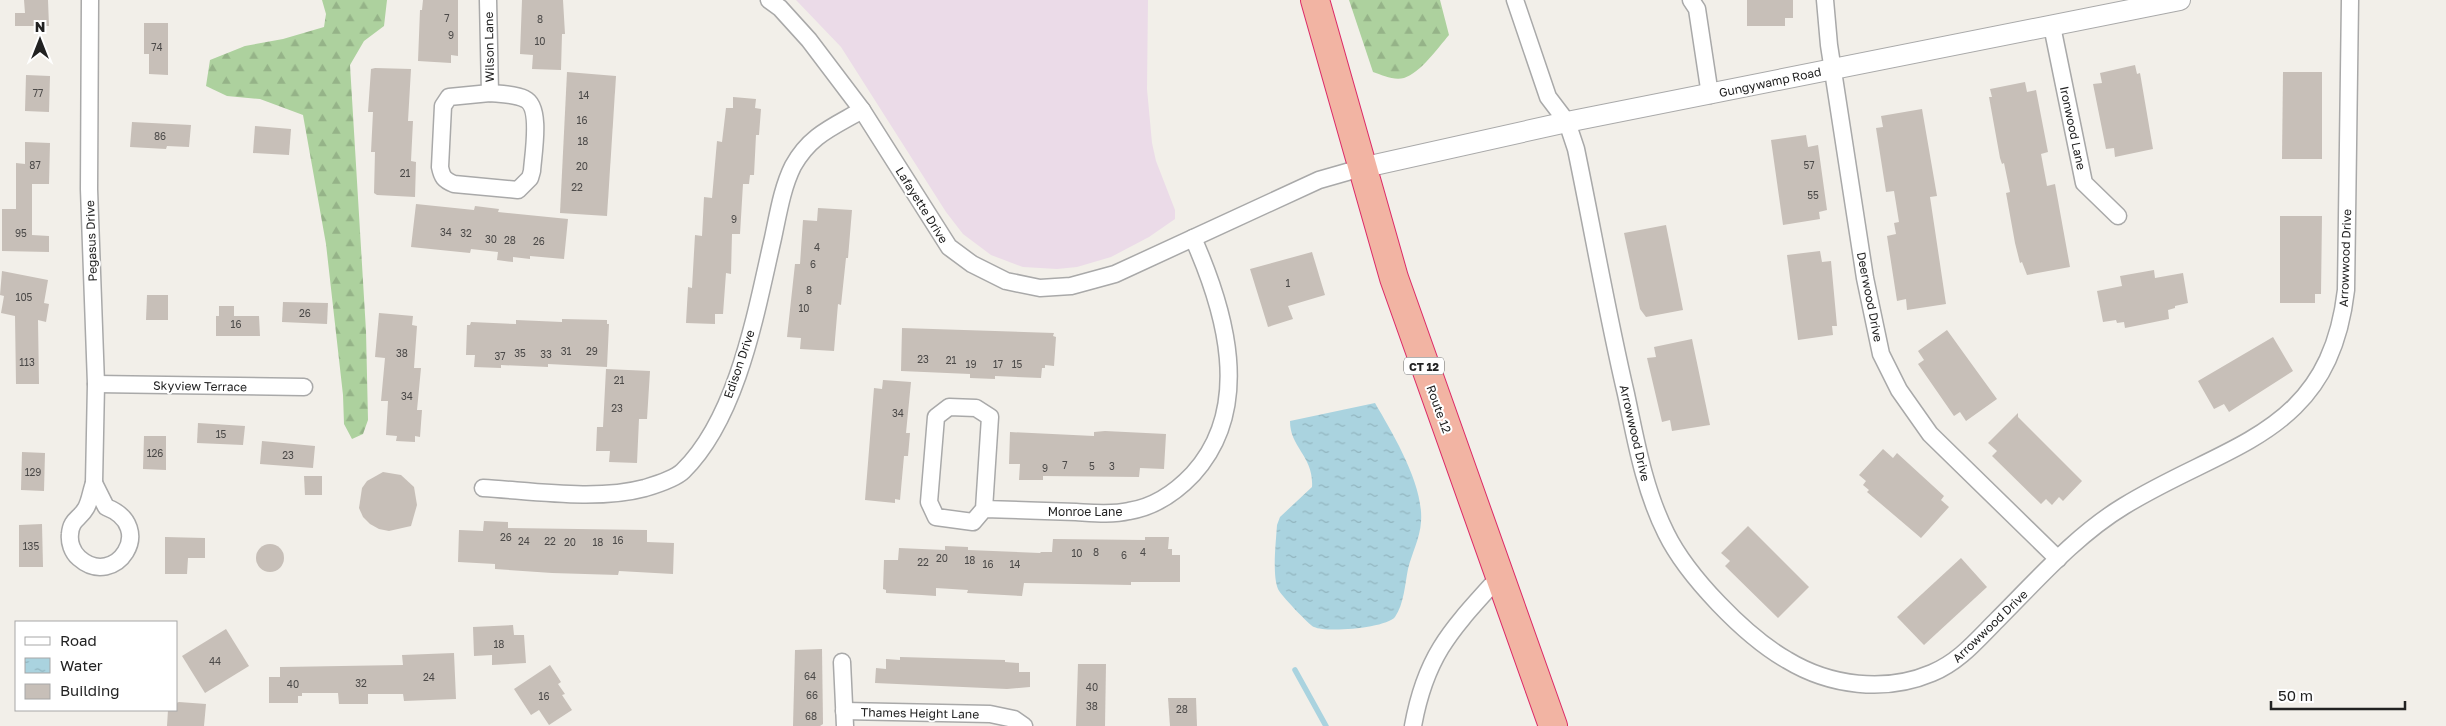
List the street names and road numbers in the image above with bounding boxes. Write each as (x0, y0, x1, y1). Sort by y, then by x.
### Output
street label: Wilson Lane (481, 12, 497, 82)
street label: Gungywamp Road (1718, 64, 1822, 100)
street label: Ironwood Lane (2057, 85, 2089, 171)
street label: Lafayette Drive (893, 164, 951, 246)
street label: Pegasus Drive (82, 200, 100, 282)
street label: Arrowwood Drive (2336, 209, 2354, 307)
street label: Deerwood Drive (1854, 251, 1886, 343)
street label: Edison Drive (720, 328, 758, 400)
road number: CT 12 (1404, 358, 1444, 374)
street label: Skyview Terrace (153, 378, 247, 394)
street label: Route 12 (1423, 383, 1455, 435)
street label: Arrowwood Drive (1617, 383, 1653, 483)
street label: Monroe Lane (1048, 504, 1122, 519)
street label: Arrowwood Drive (1949, 586, 2031, 666)
street label: Thames Height Lane (861, 704, 979, 722)

